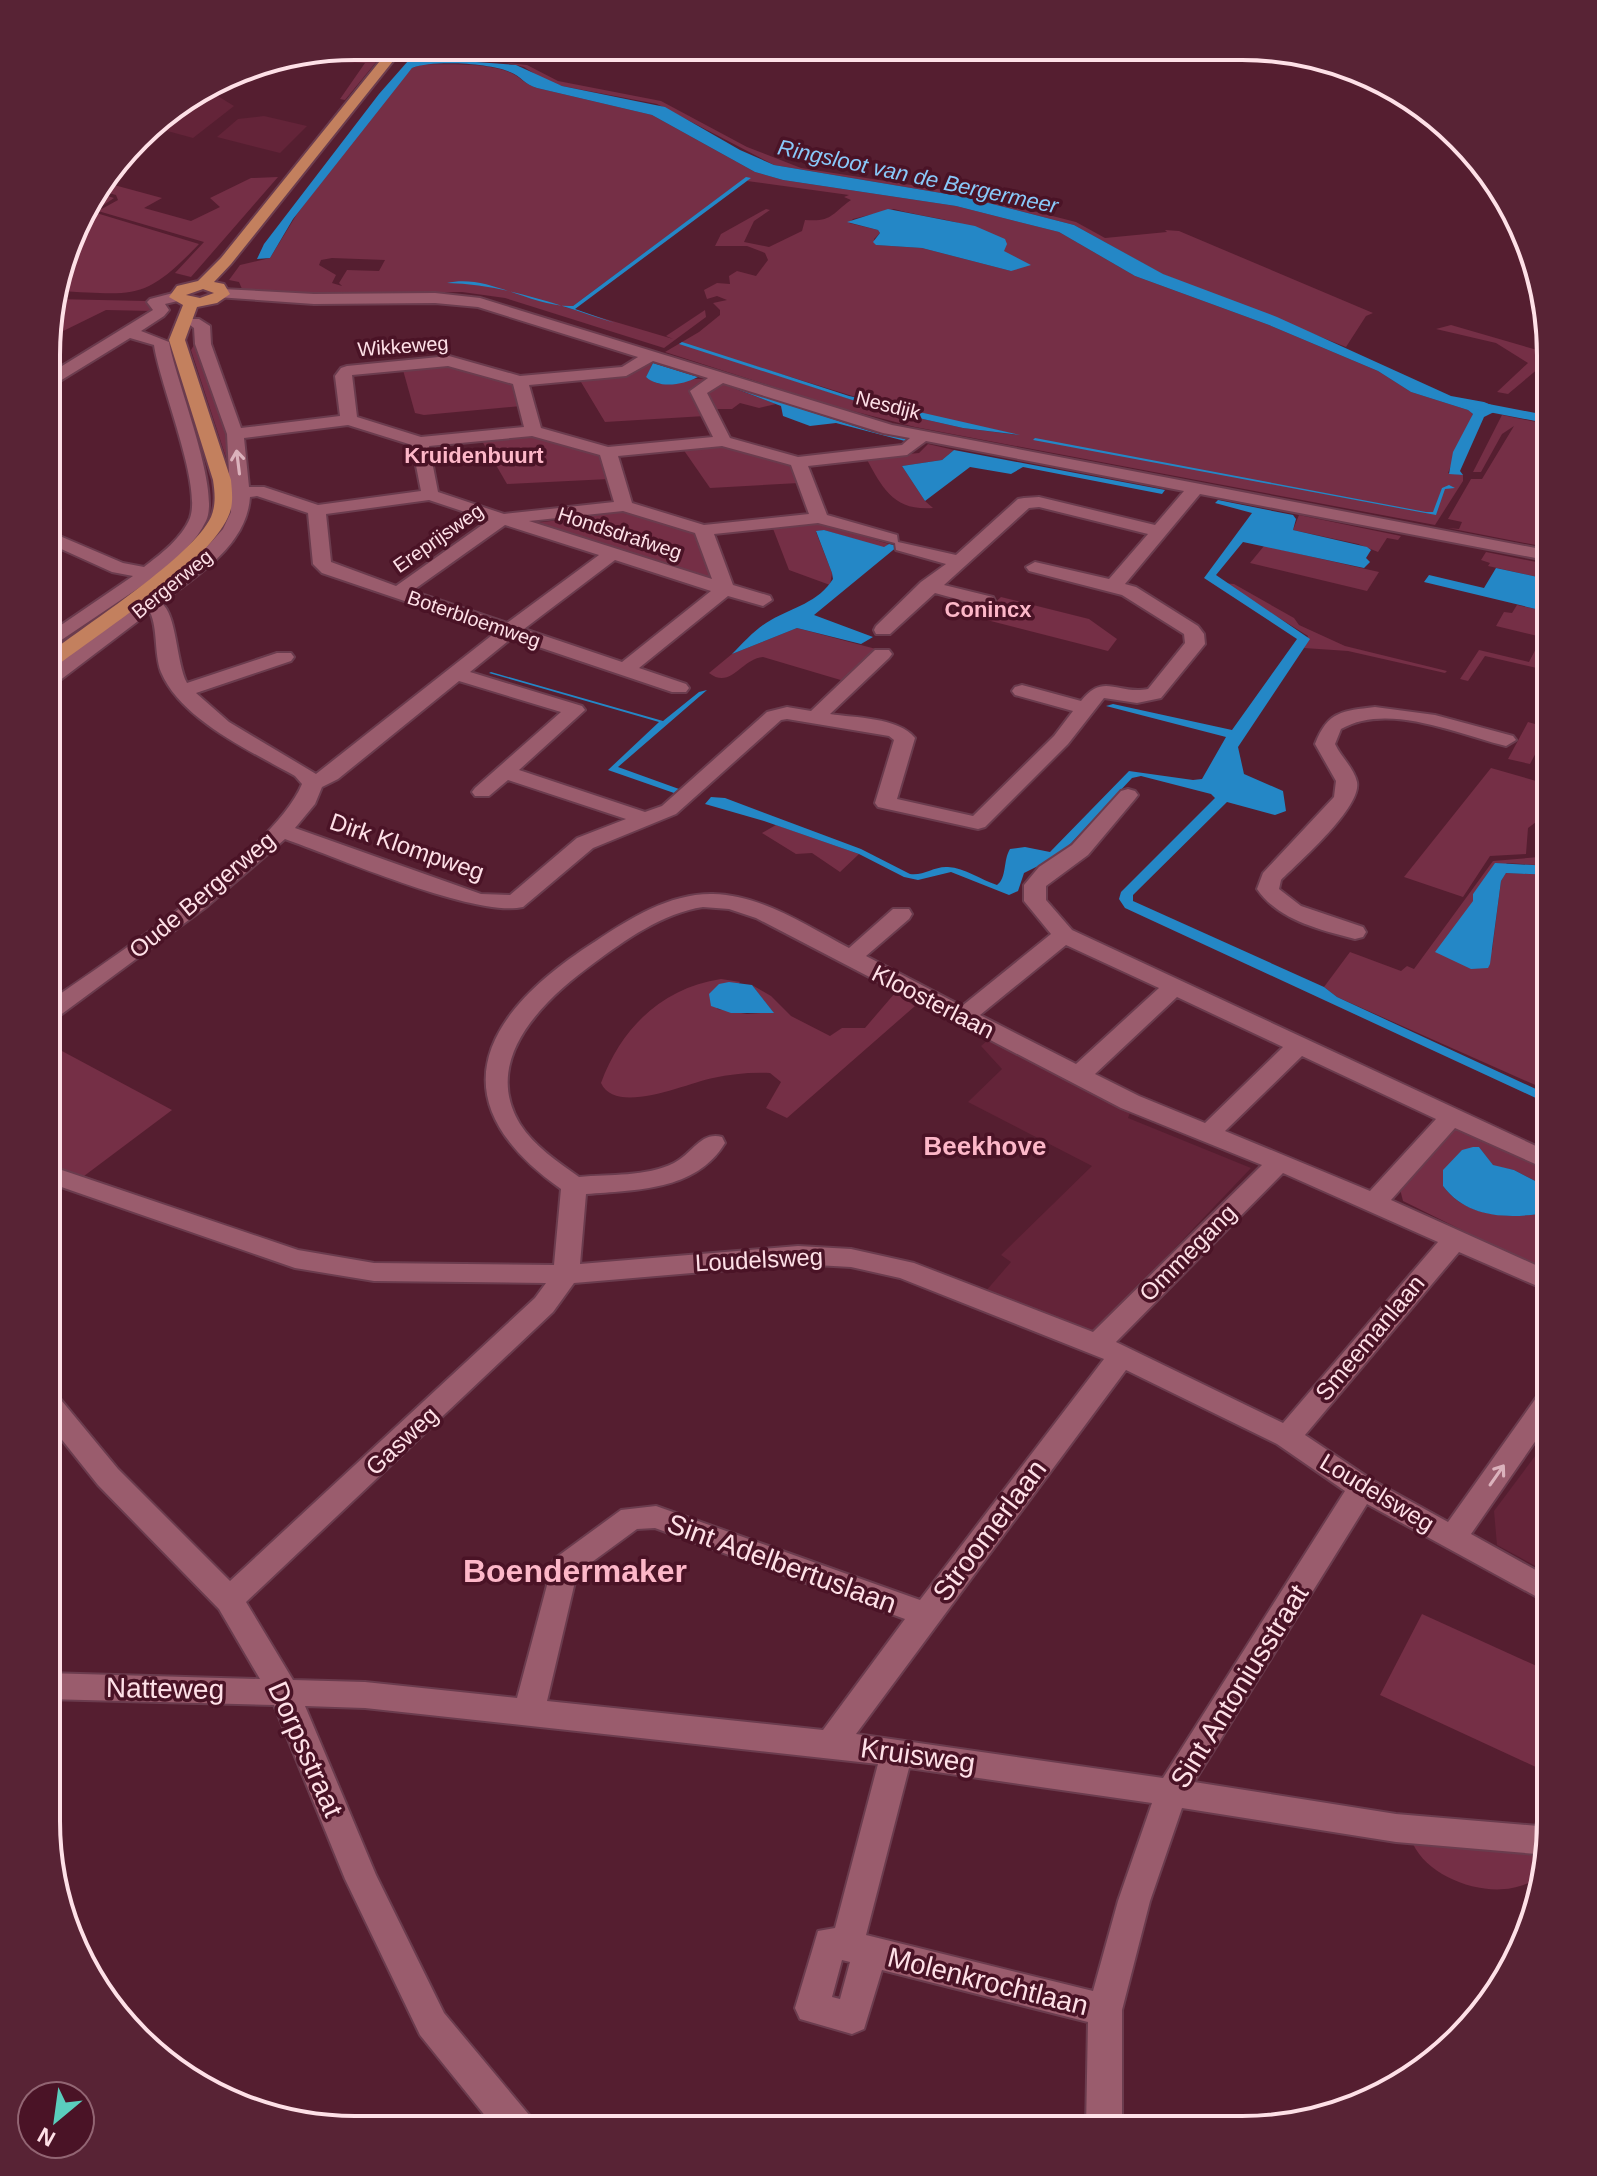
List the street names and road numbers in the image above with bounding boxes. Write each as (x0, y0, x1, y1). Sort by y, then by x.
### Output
street label: Wikkeweg (357, 332, 449, 360)
street label: Nesdijk (854, 386, 923, 424)
street label: Ereprijsweg (389, 499, 487, 577)
street label: Hondsdrafweg (555, 503, 685, 563)
street label: Bergerweg (127, 545, 217, 623)
street label: Boterbloemweg (405, 586, 543, 652)
street label: Dirk Klompweg (326, 807, 488, 886)
street label: Oude Bergerweg (124, 826, 280, 963)
street label: Kloosterlaan (868, 959, 999, 1044)
street label: Ommegang (1134, 1199, 1242, 1307)
street label: Loudelsweg (694, 1243, 824, 1276)
street label: Smeemanlaan (1310, 1270, 1430, 1406)
street label: Gasweg (360, 1401, 443, 1481)
street label: Loudelsweg (1315, 1448, 1439, 1537)
street label: Stroomerlaan (926, 1454, 1052, 1607)
street label: Sint Adelbertuslaan (663, 1508, 900, 1619)
street label: Sint Antoniusstraat (1164, 1579, 1315, 1793)
street label: Natteweg (106, 1672, 224, 1705)
street label: Dorpsstraat (262, 1677, 349, 1822)
street label: Kruisweg (859, 1732, 977, 1779)
street label: Molenkrochtlaan (884, 1942, 1091, 2021)

